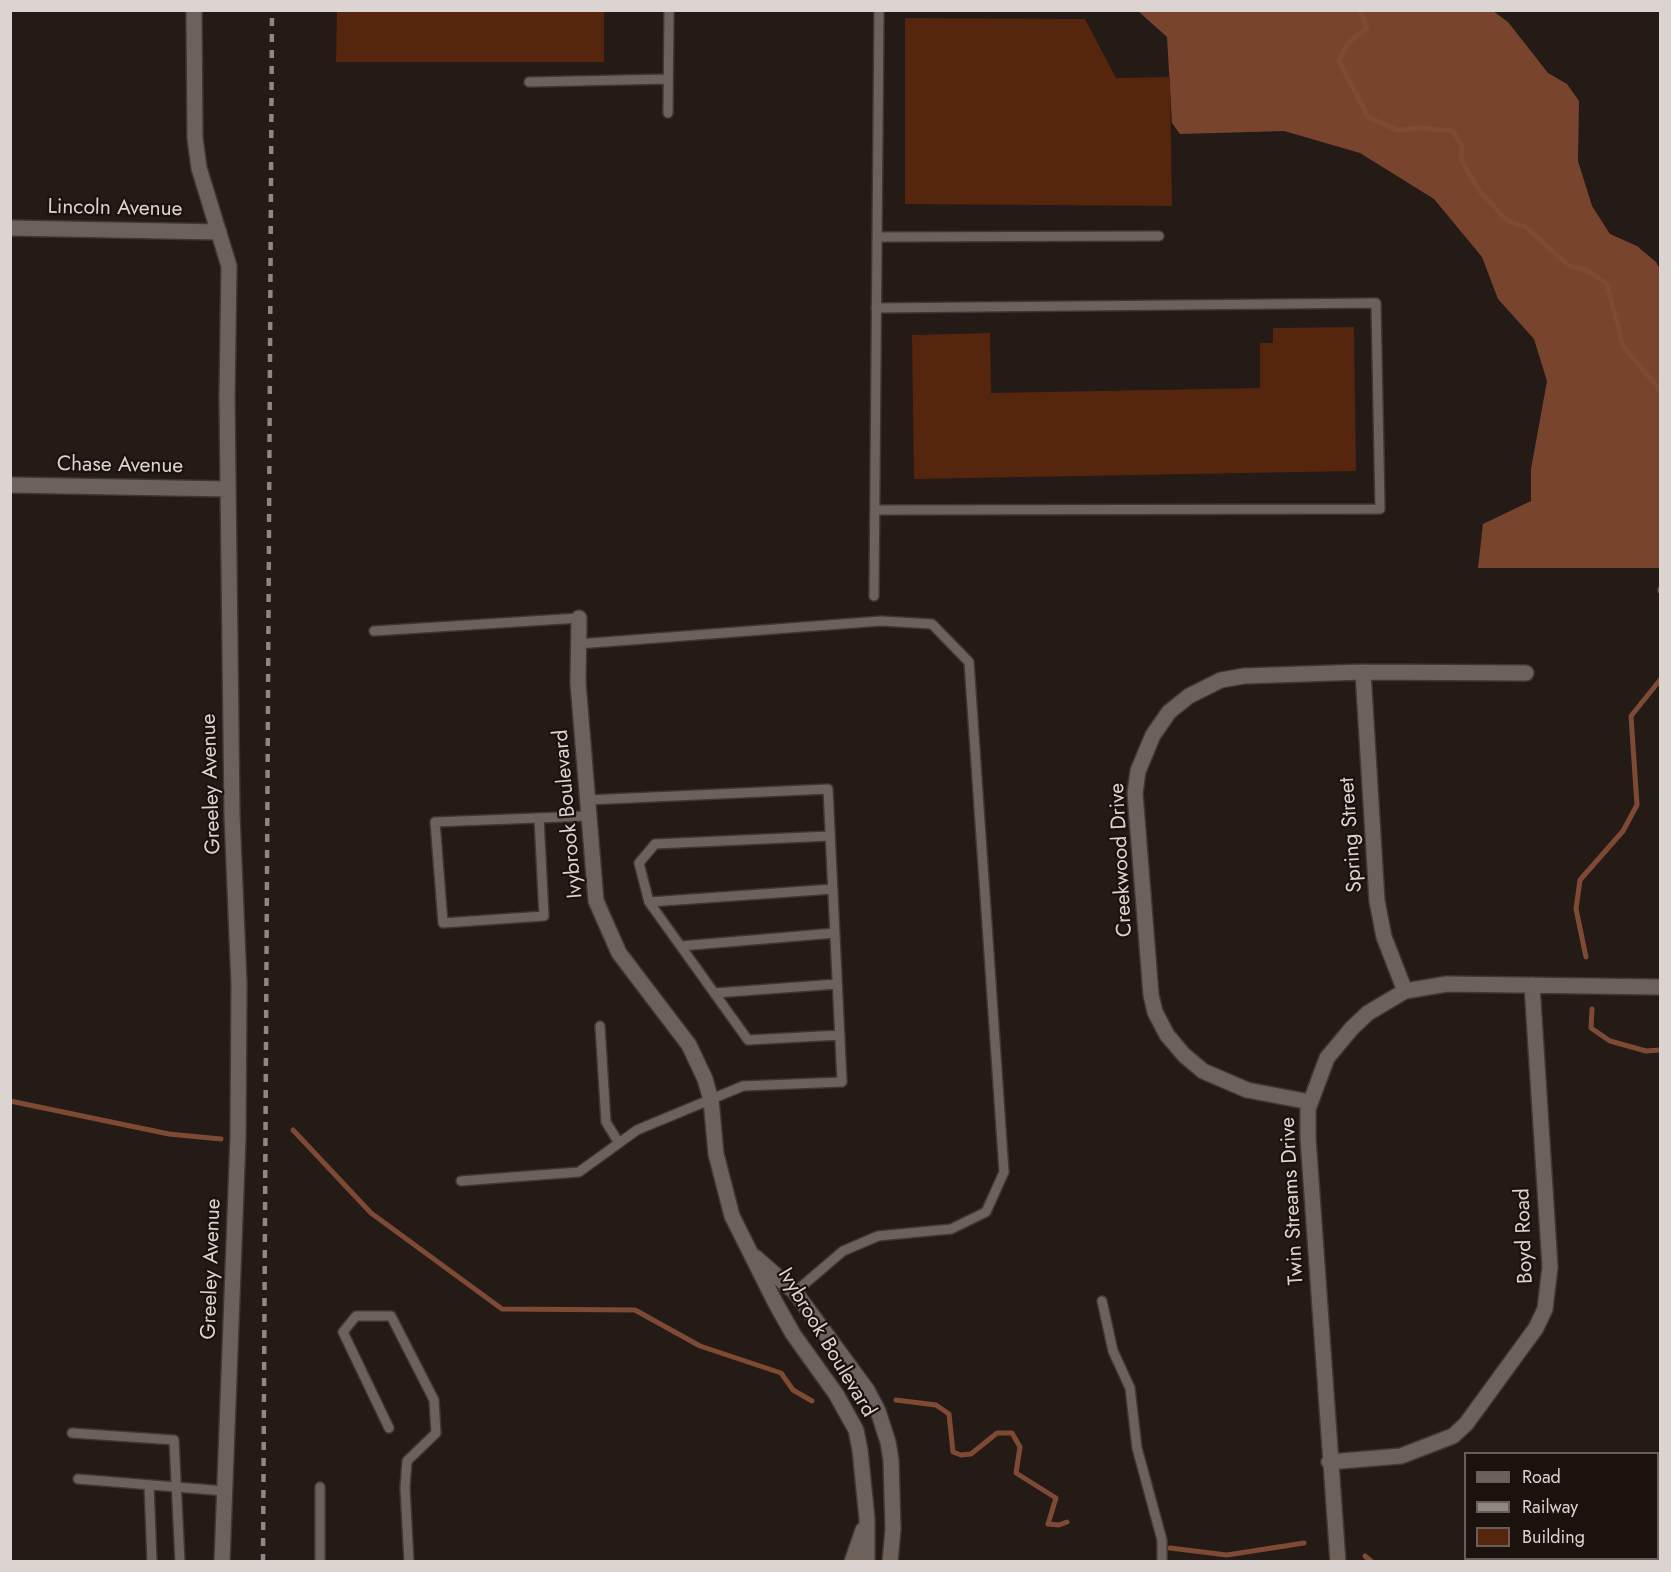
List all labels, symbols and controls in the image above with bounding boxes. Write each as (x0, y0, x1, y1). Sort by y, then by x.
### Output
street label: Lincoln Avenue (47, 195, 183, 223)
street label: Chase Avenue (57, 452, 183, 480)
street label: Greeley Avenue (197, 713, 227, 855)
street label: Ivybrook Boulevard (549, 728, 589, 900)
street label: Spring Street (1335, 776, 1369, 894)
street label: Creekwood Drive (1105, 782, 1139, 938)
street label: Twin Streams Drive (1276, 1116, 1310, 1286)
street label: Boyd Road (1511, 1188, 1539, 1284)
street label: Greeley Avenue (197, 1198, 227, 1340)
street label: Ivybrook Boulevard (772, 1264, 880, 1422)
legend (1464, 1452, 1659, 1560)
text: Road (1522, 1464, 1561, 1490)
text: Railway (1522, 1494, 1578, 1520)
text: Building (1522, 1524, 1585, 1550)

